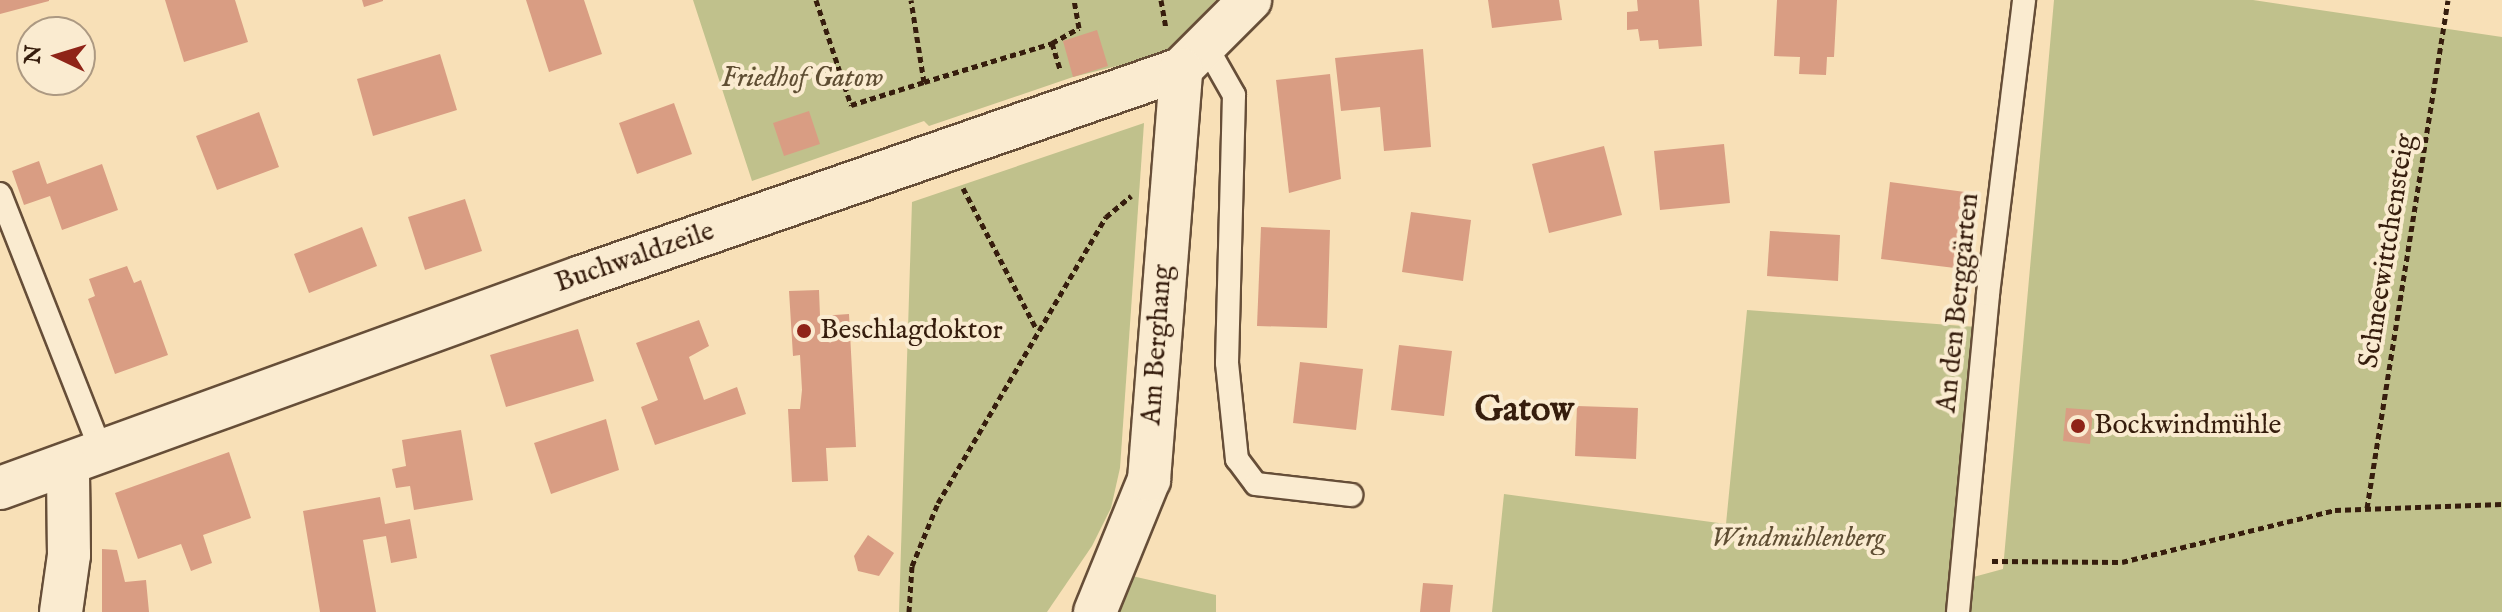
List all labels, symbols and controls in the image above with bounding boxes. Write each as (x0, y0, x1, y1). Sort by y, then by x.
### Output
north arrow (16, 16, 96, 96)
text: N (19, 44, 49, 65)
park label: Friedhof Gatow (721, 62, 883, 96)
street label: Schneewittchensteig (2353, 132, 2423, 370)
street label: An den Berggärten (1931, 192, 1987, 414)
street label: Buchwaldzeile (551, 215, 719, 301)
street label: Am Berghang (1136, 264, 1180, 426)
place label: Beschlagdoktor (820, 314, 1003, 348)
marker: Beschlagdoktor (795, 322, 813, 340)
district label: Gatow (1474, 389, 1574, 433)
place label: Bockwindmühle (2094, 409, 2281, 443)
marker: Bockwindmühle (2069, 417, 2087, 435)
park label: Windmühlenberg (1711, 522, 1885, 556)

